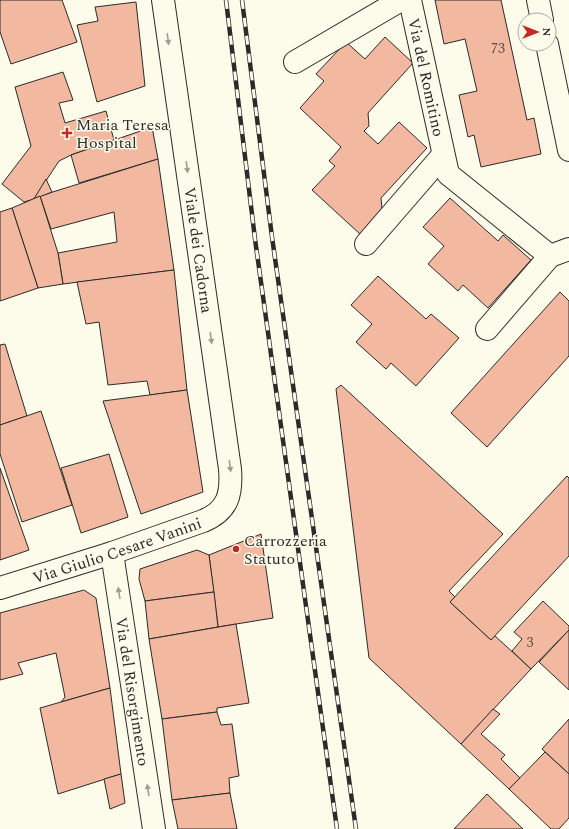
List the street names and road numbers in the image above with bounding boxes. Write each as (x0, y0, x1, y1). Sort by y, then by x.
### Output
street label: Via del Romitino (401, 16, 450, 139)
street label: Viale dei Cadorna (177, 186, 219, 315)
street label: Via Giulio Cesare Vanini (30, 511, 205, 590)
street label: Via del Risorgimento (109, 615, 155, 768)

